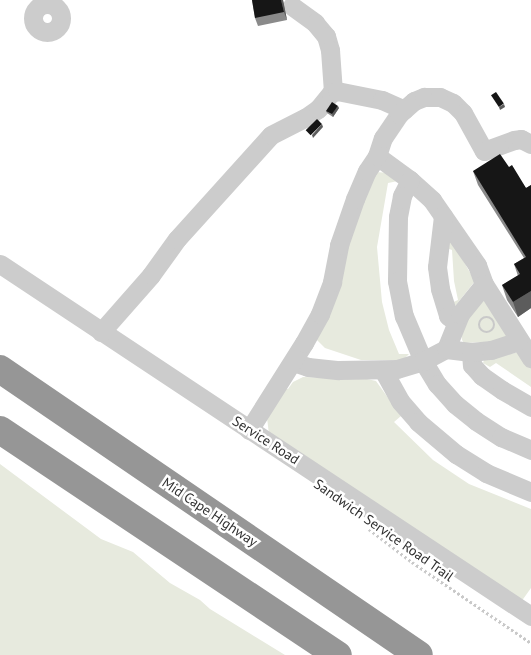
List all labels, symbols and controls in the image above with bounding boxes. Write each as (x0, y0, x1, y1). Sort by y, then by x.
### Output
street label: Service Road (229, 412, 303, 468)
street label: Mid Cape Highway (159, 474, 261, 550)
street label: Sandwich Service Road Trail (311, 475, 457, 585)

